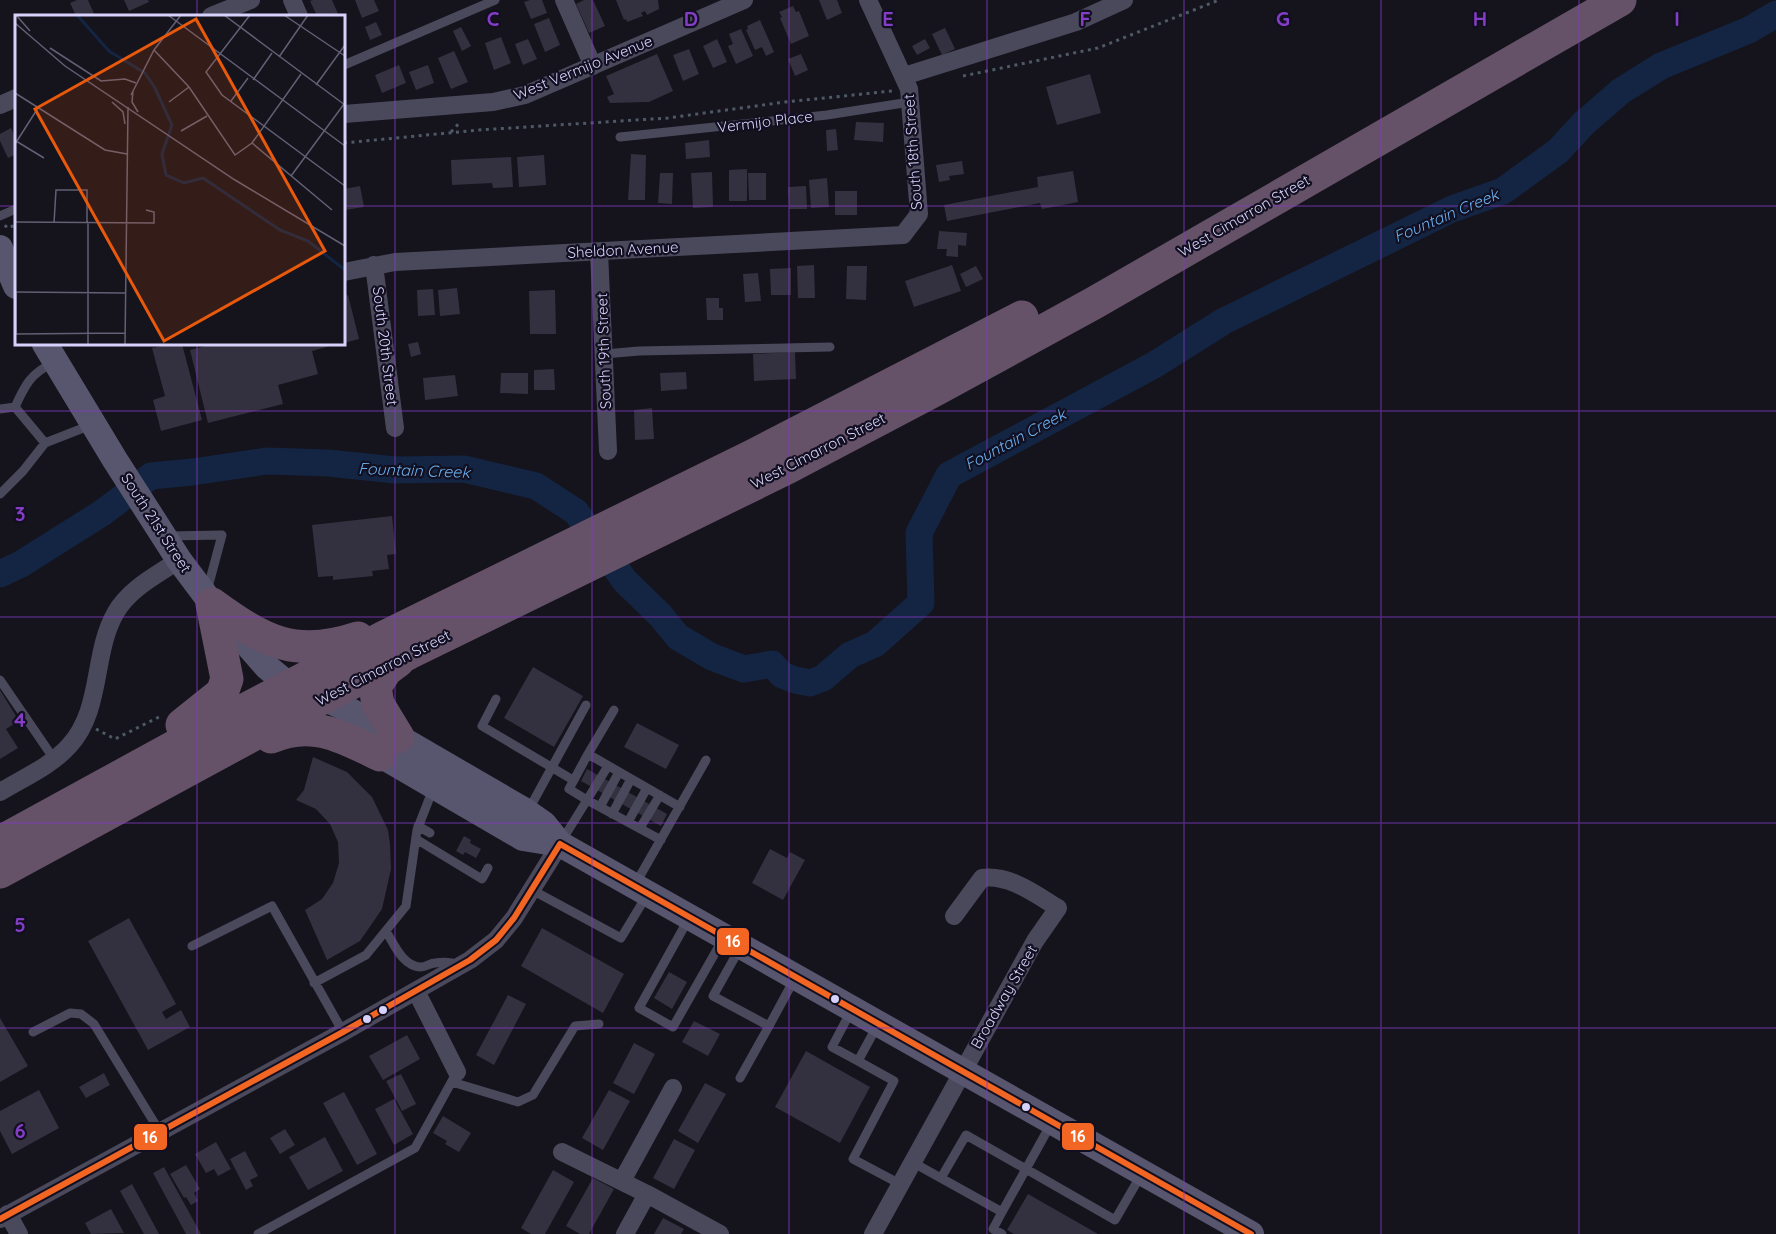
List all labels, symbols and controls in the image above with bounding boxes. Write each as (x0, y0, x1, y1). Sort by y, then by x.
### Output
text: C (487, 6, 500, 31)
text: D (684, 6, 698, 31)
text: E (882, 6, 894, 31)
text: F (1079, 6, 1091, 31)
text: G (1276, 6, 1290, 31)
text: H (1473, 6, 1487, 31)
text: I (1674, 6, 1680, 31)
inset map (15, 15, 345, 345)
street label: West Vermijo Avenue (511, 31, 655, 104)
street label: South 18th Street (899, 93, 926, 211)
street label: Vermijo Place (716, 106, 814, 137)
street label: West Cimarron Street (1175, 170, 1313, 261)
water label: Fountain Creek (1391, 183, 1503, 246)
street label: Sheldon Avenue (567, 237, 679, 262)
street label: South 20th Street (369, 285, 402, 406)
street label: South 19th Street (592, 293, 615, 409)
water label: Fountain Creek (961, 403, 1070, 474)
street label: West Cimarron Street (747, 408, 888, 493)
water label: Fountain Creek (358, 458, 472, 482)
street label: South 21st Street (117, 469, 196, 576)
text: 3 (15, 501, 25, 526)
street label: West Cimarron Street (312, 625, 453, 710)
text: 4 (14, 707, 26, 732)
text: 5 (14, 912, 26, 937)
line badge: 16 (716, 927, 750, 956)
text: 16 (725, 931, 741, 951)
street label: Broadway Street (966, 942, 1041, 1052)
unlabelled marker (829, 993, 841, 1005)
unlabelled marker (377, 1004, 389, 1016)
unlabelled marker (361, 1013, 373, 1025)
unlabelled marker (1020, 1101, 1032, 1113)
text: 6 (14, 1118, 26, 1143)
line badge: 16 (1061, 1122, 1095, 1151)
line badge: 16 (133, 1123, 168, 1151)
text: 16 (1070, 1126, 1086, 1146)
text: 16 (142, 1127, 158, 1147)

